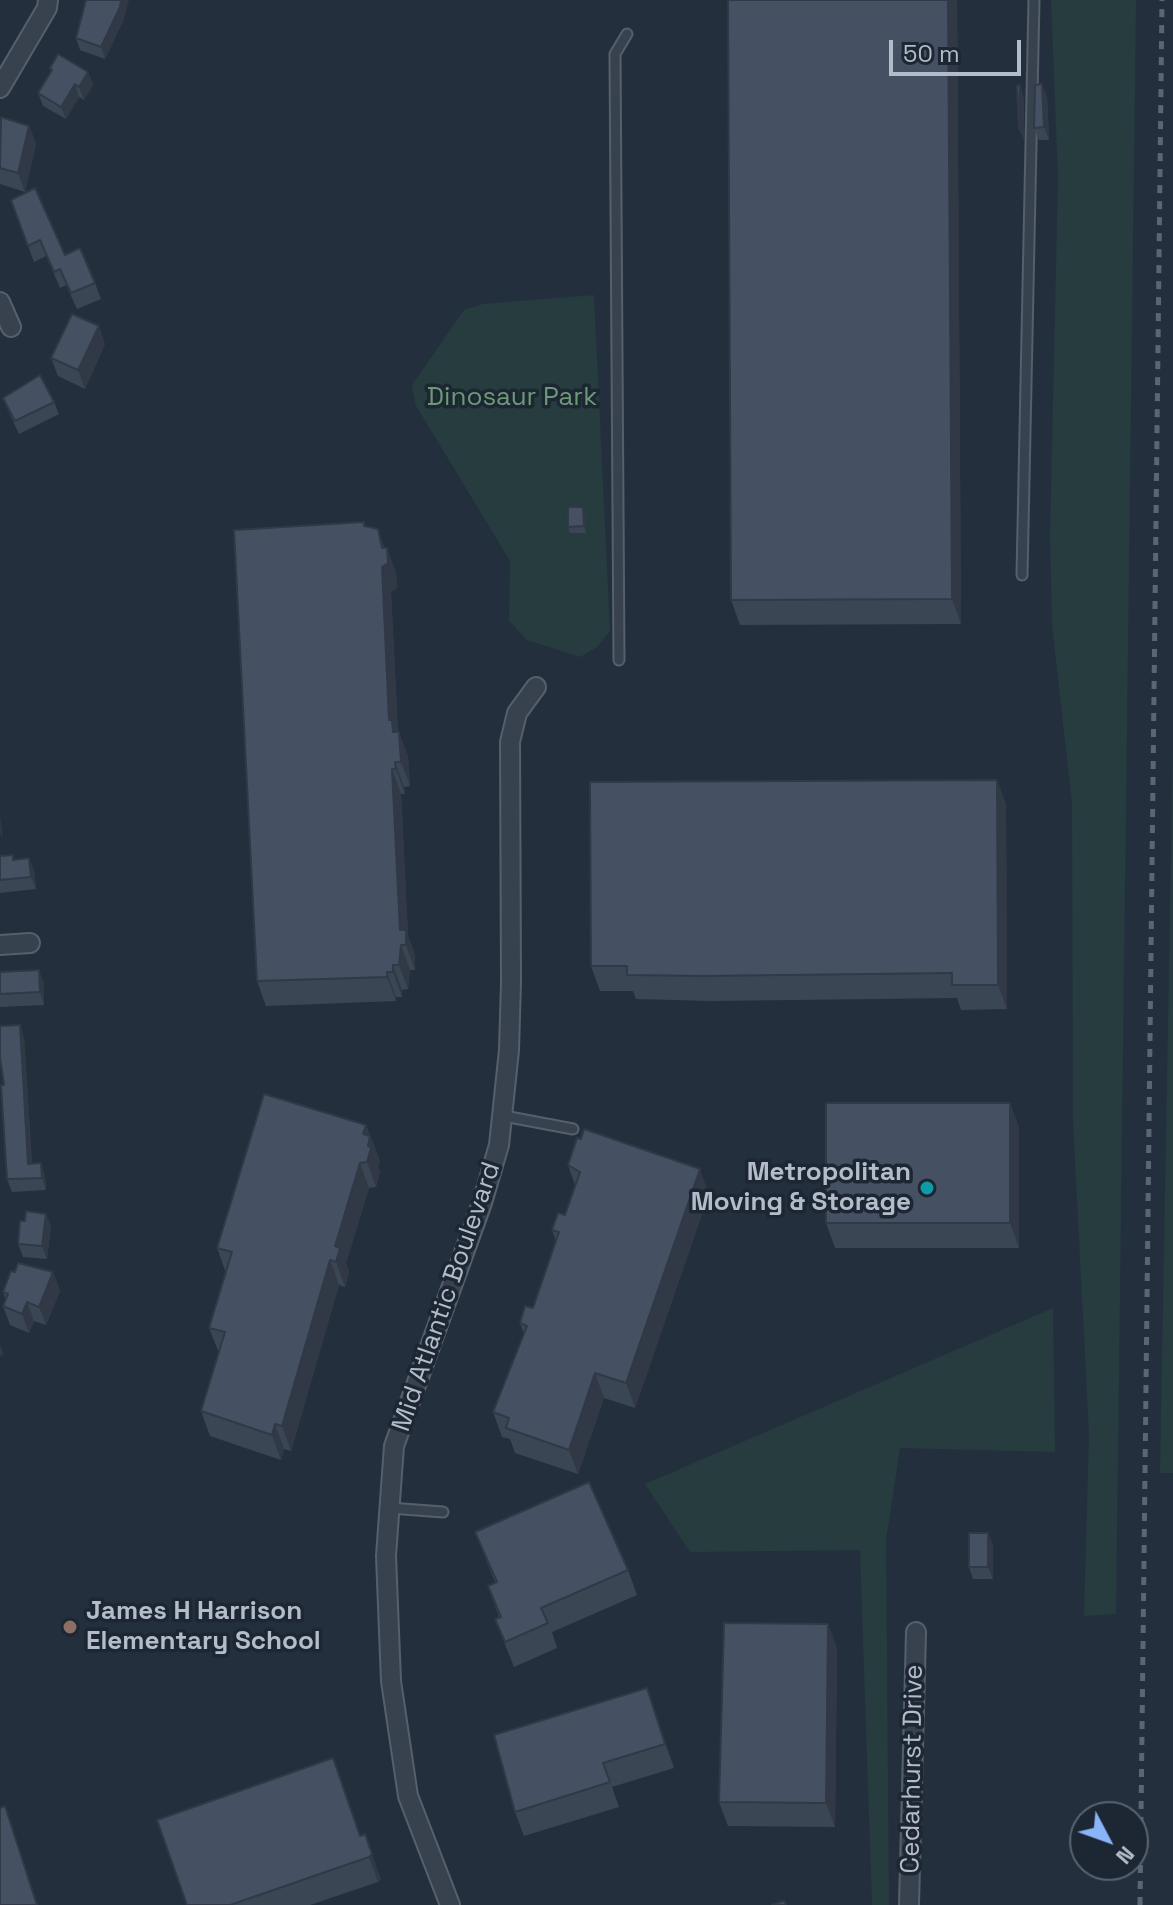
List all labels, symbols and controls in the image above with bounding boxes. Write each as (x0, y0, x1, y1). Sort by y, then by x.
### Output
scale bar (893, 24, 1025, 74)
text: 50 m (903, 38, 960, 69)
park label: Dinosaur Park (427, 382, 597, 414)
place label: Metropolitan Moving & Storage (691, 1157, 911, 1218)
street label: Mid Atlantic Boulevard (386, 1158, 508, 1436)
marker: Metropolitan Moving & Storage (918, 1179, 936, 1197)
place label: James H Harrison Elementary School (86, 1596, 321, 1658)
marker: James H Harrison Elementary School (61, 1618, 79, 1636)
street label: Cedarhurst Drive (896, 1664, 930, 1874)
north arrow (1069, 1801, 1149, 1881)
text: N (1110, 1841, 1141, 1870)

